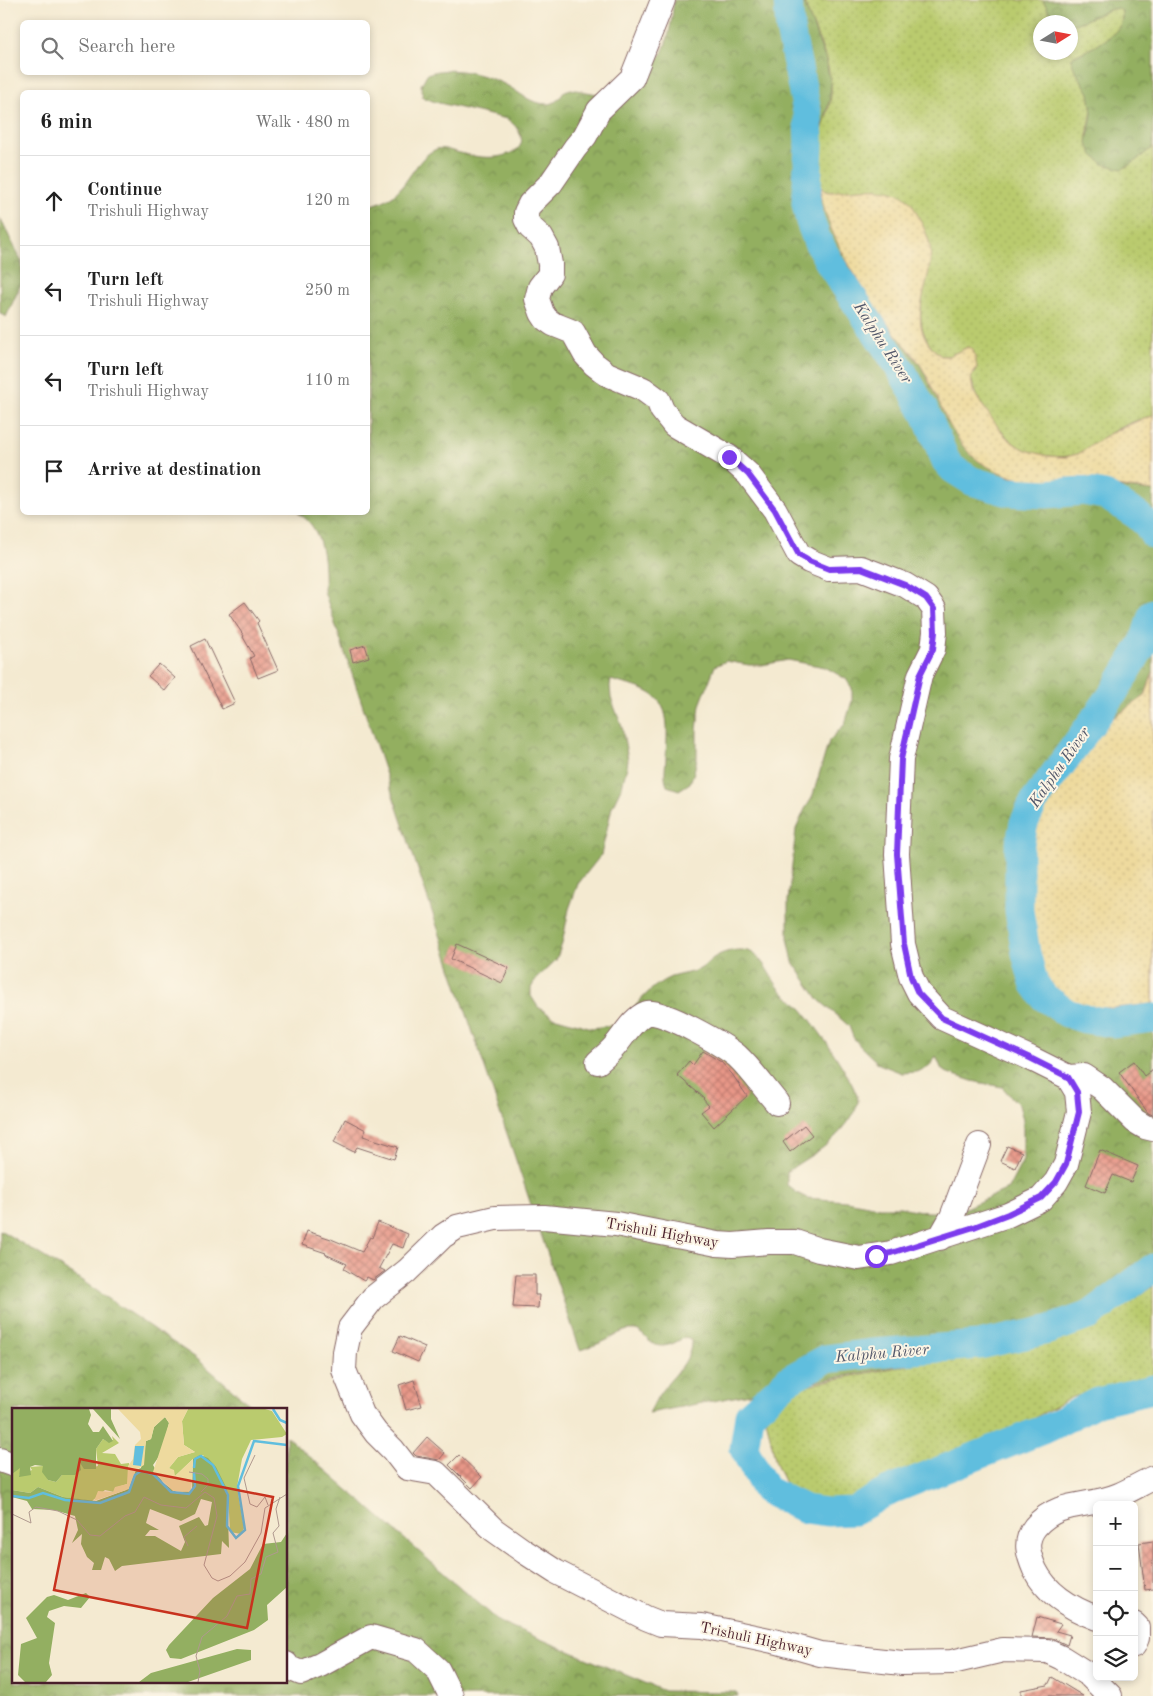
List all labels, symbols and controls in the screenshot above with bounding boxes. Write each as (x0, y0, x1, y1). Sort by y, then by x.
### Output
north arrow (1033, 15, 1078, 60)
search box (20, 20, 370, 75)
icon: search (38, 34, 66, 62)
text: Search here (78, 38, 175, 57)
text: 6 min (40, 112, 93, 133)
text: Walk · 480 m (255, 115, 350, 131)
text: Continue (87, 181, 162, 200)
icon: ahead (40, 187, 68, 215)
text: 120 m (305, 193, 350, 209)
text: Trishuli Highway (87, 204, 209, 220)
text: Turn left (87, 271, 164, 290)
icon: left (40, 277, 68, 305)
text: 250 m (305, 283, 350, 299)
text: Trishuli Highway (87, 294, 209, 310)
water label: Kalphu River (849, 299, 915, 388)
text: Turn left (87, 361, 164, 380)
icon: left (40, 367, 68, 395)
text: 110 m (305, 373, 350, 389)
text: Trishuli Highway (87, 384, 209, 400)
route end (718, 446, 741, 469)
icon: arrive (40, 457, 68, 485)
text: Arrive at destination (87, 461, 261, 480)
water label: Kalphu River (1026, 724, 1094, 812)
street label: Trishuli Highway (604, 1217, 720, 1251)
route start (865, 1245, 888, 1268)
water label: Kalphu River (834, 1342, 930, 1366)
inset map (12, 1408, 288, 1684)
map controls (1093, 1501, 1138, 1681)
button: + (1093, 1501, 1138, 1546)
button: − (1093, 1546, 1138, 1591)
button: locate (1093, 1591, 1138, 1636)
street label: Trishuli Highway (699, 1621, 814, 1659)
button: layers (1093, 1636, 1138, 1681)

